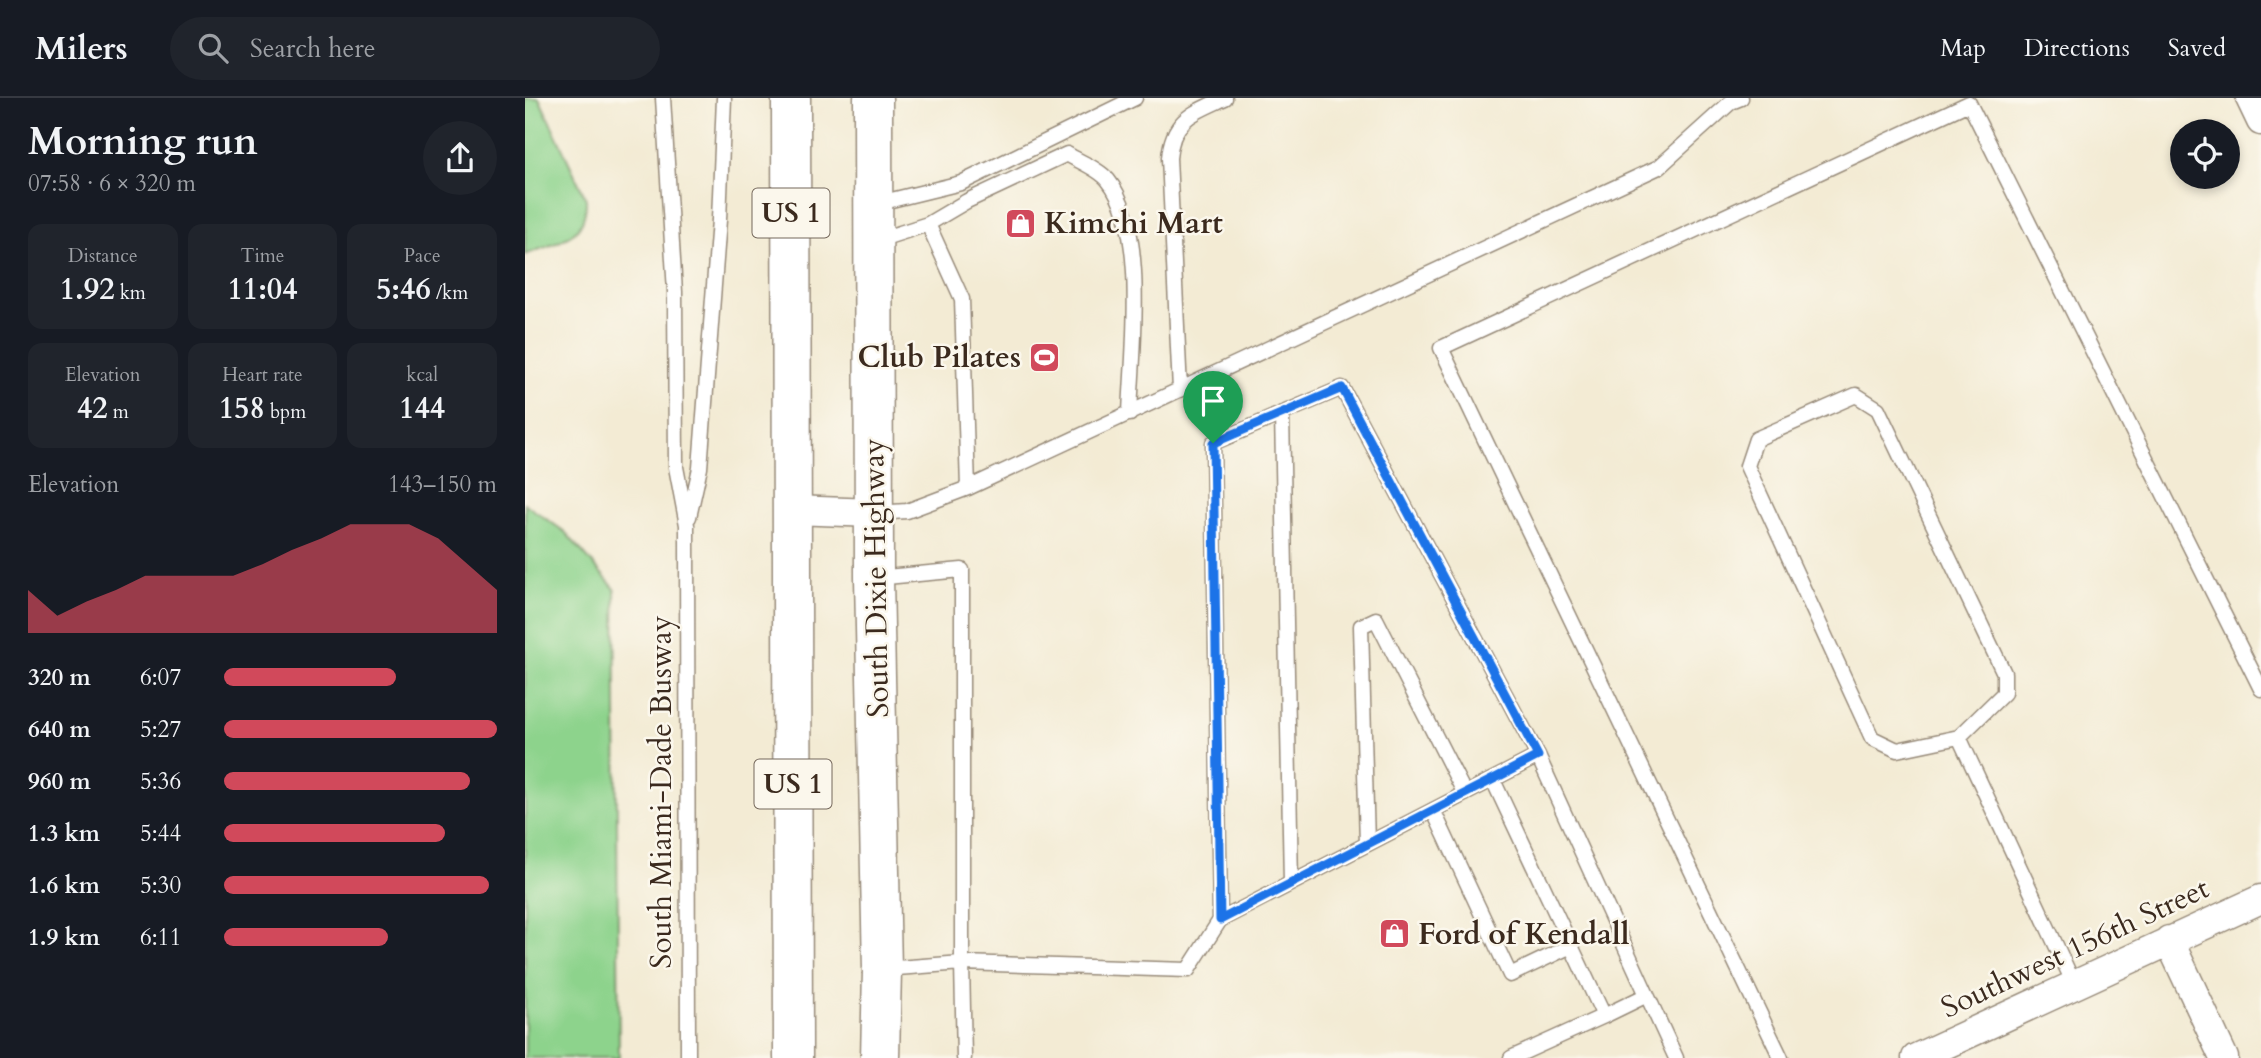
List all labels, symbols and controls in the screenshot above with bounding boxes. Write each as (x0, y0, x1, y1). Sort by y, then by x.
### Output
search box (170, 17, 660, 80)
text: Milers (35, 26, 128, 71)
icon: search (194, 29, 232, 67)
text: Search here (250, 31, 376, 66)
text: Map (1940, 32, 1986, 65)
text: Directions (2024, 32, 2130, 65)
text: Saved (2168, 32, 2226, 65)
text: Morning run (28, 116, 258, 168)
map controls (2170, 119, 2240, 189)
button: locate (2170, 119, 2240, 189)
button: share (423, 121, 497, 195)
text: 07:58 · 6 × 320 m (28, 168, 196, 199)
road number: US 1 (753, 188, 829, 238)
place label: Kimchi Mart (1044, 203, 1223, 244)
shop icon: Kimchi Mart (1004, 206, 1038, 240)
text: Distance (68, 243, 138, 269)
text: Time (241, 243, 284, 269)
text: Pace (404, 243, 441, 269)
text: 1.92 (60, 269, 115, 310)
text: 11:04 (227, 269, 298, 310)
text: 5:46 (376, 269, 431, 310)
text: km (115, 280, 146, 306)
text: /km (431, 280, 468, 306)
place label: Club Pilates (858, 337, 1021, 378)
sports icon: Club Pilates (1027, 340, 1061, 374)
text: Elevation (65, 362, 141, 388)
text: Heart rate (222, 362, 303, 388)
text: kcal (406, 362, 438, 388)
pin (1183, 371, 1243, 443)
icon: arrive (1194, 382, 1232, 420)
text: 42 (77, 388, 108, 429)
text: 158 (219, 388, 265, 429)
text: 144 (399, 388, 445, 429)
text: m (108, 399, 129, 425)
text: bpm (265, 399, 306, 425)
street label: South Dixie Highway (853, 438, 899, 718)
text: Elevation (28, 469, 119, 500)
text: 143–150 m (388, 469, 497, 500)
street label: South Miami-Dade Busway (641, 615, 682, 969)
text: 320 m (28, 662, 91, 693)
text: 6:07 (140, 662, 181, 693)
text: 640 m (28, 714, 91, 745)
text: 5:27 (140, 714, 181, 745)
road number: US 1 (755, 760, 831, 808)
text: 960 m (28, 766, 91, 797)
text: 5:36 (140, 766, 181, 797)
text: 1.3 km (28, 818, 100, 849)
text: 5:44 (140, 818, 181, 849)
street label: Southwest 156th Street (1934, 868, 2216, 1028)
text: 1.6 km (28, 870, 100, 901)
text: 5:30 (140, 870, 181, 901)
place label: Ford of Kendall (1418, 914, 1630, 955)
shop icon: Ford of Kendall (1378, 917, 1412, 951)
text: 1.9 km (28, 922, 100, 953)
text: 6:11 (140, 922, 181, 953)

